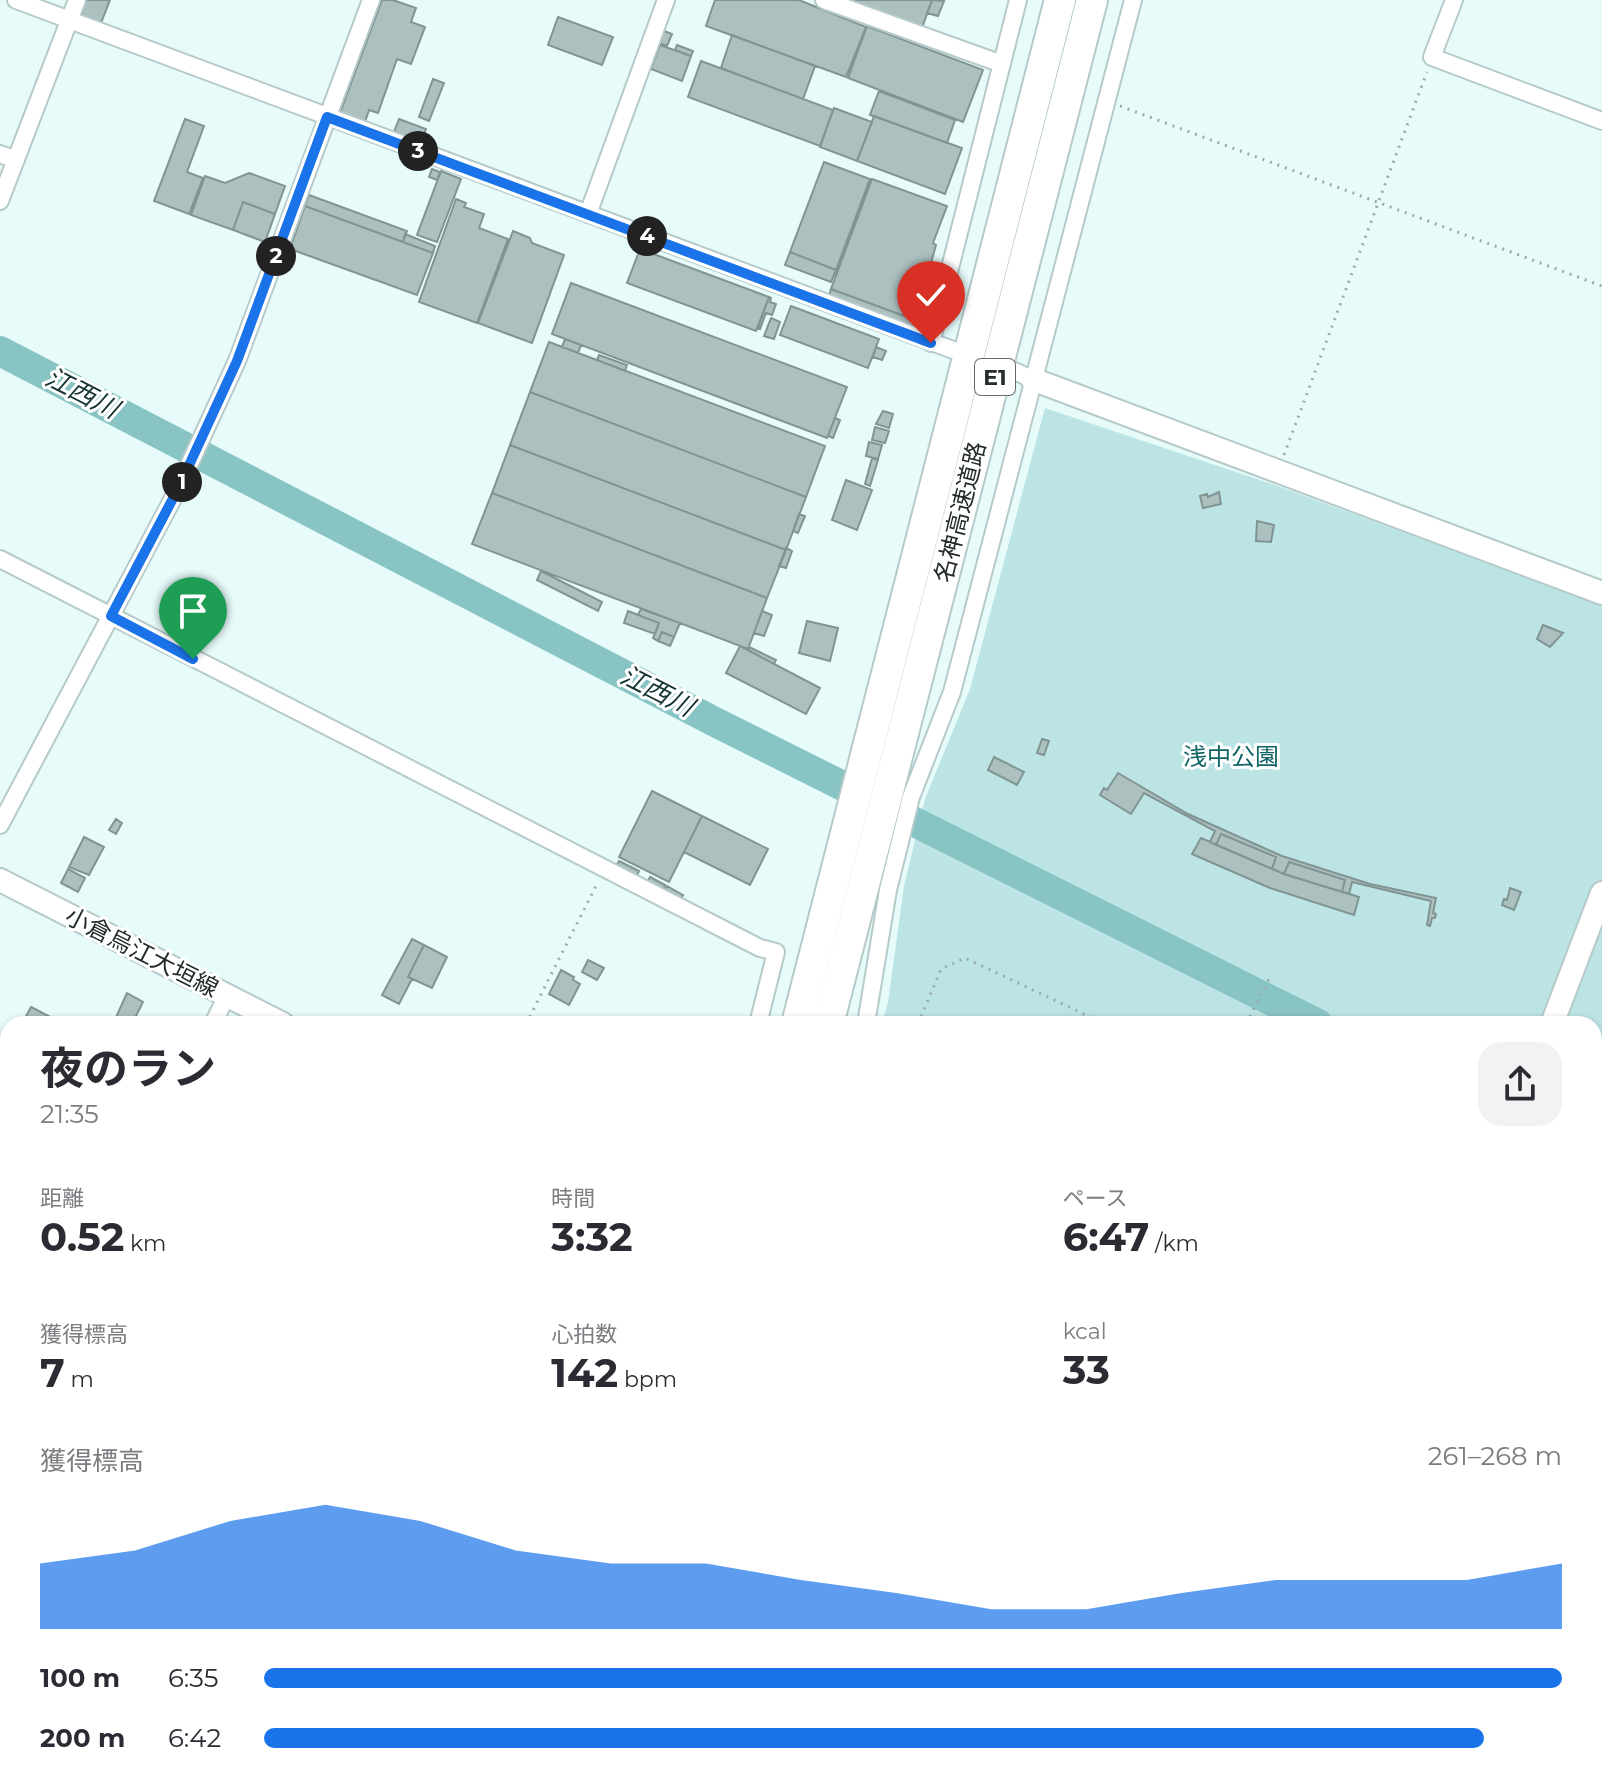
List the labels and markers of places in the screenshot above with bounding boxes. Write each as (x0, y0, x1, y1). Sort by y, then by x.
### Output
pin: 3 (398, 131, 438, 171)
pin: 4 (627, 216, 667, 256)
pin: 2 (256, 236, 296, 276)
pin (897, 261, 965, 343)
pin: 1 (162, 462, 202, 502)
pin (159, 577, 227, 659)

